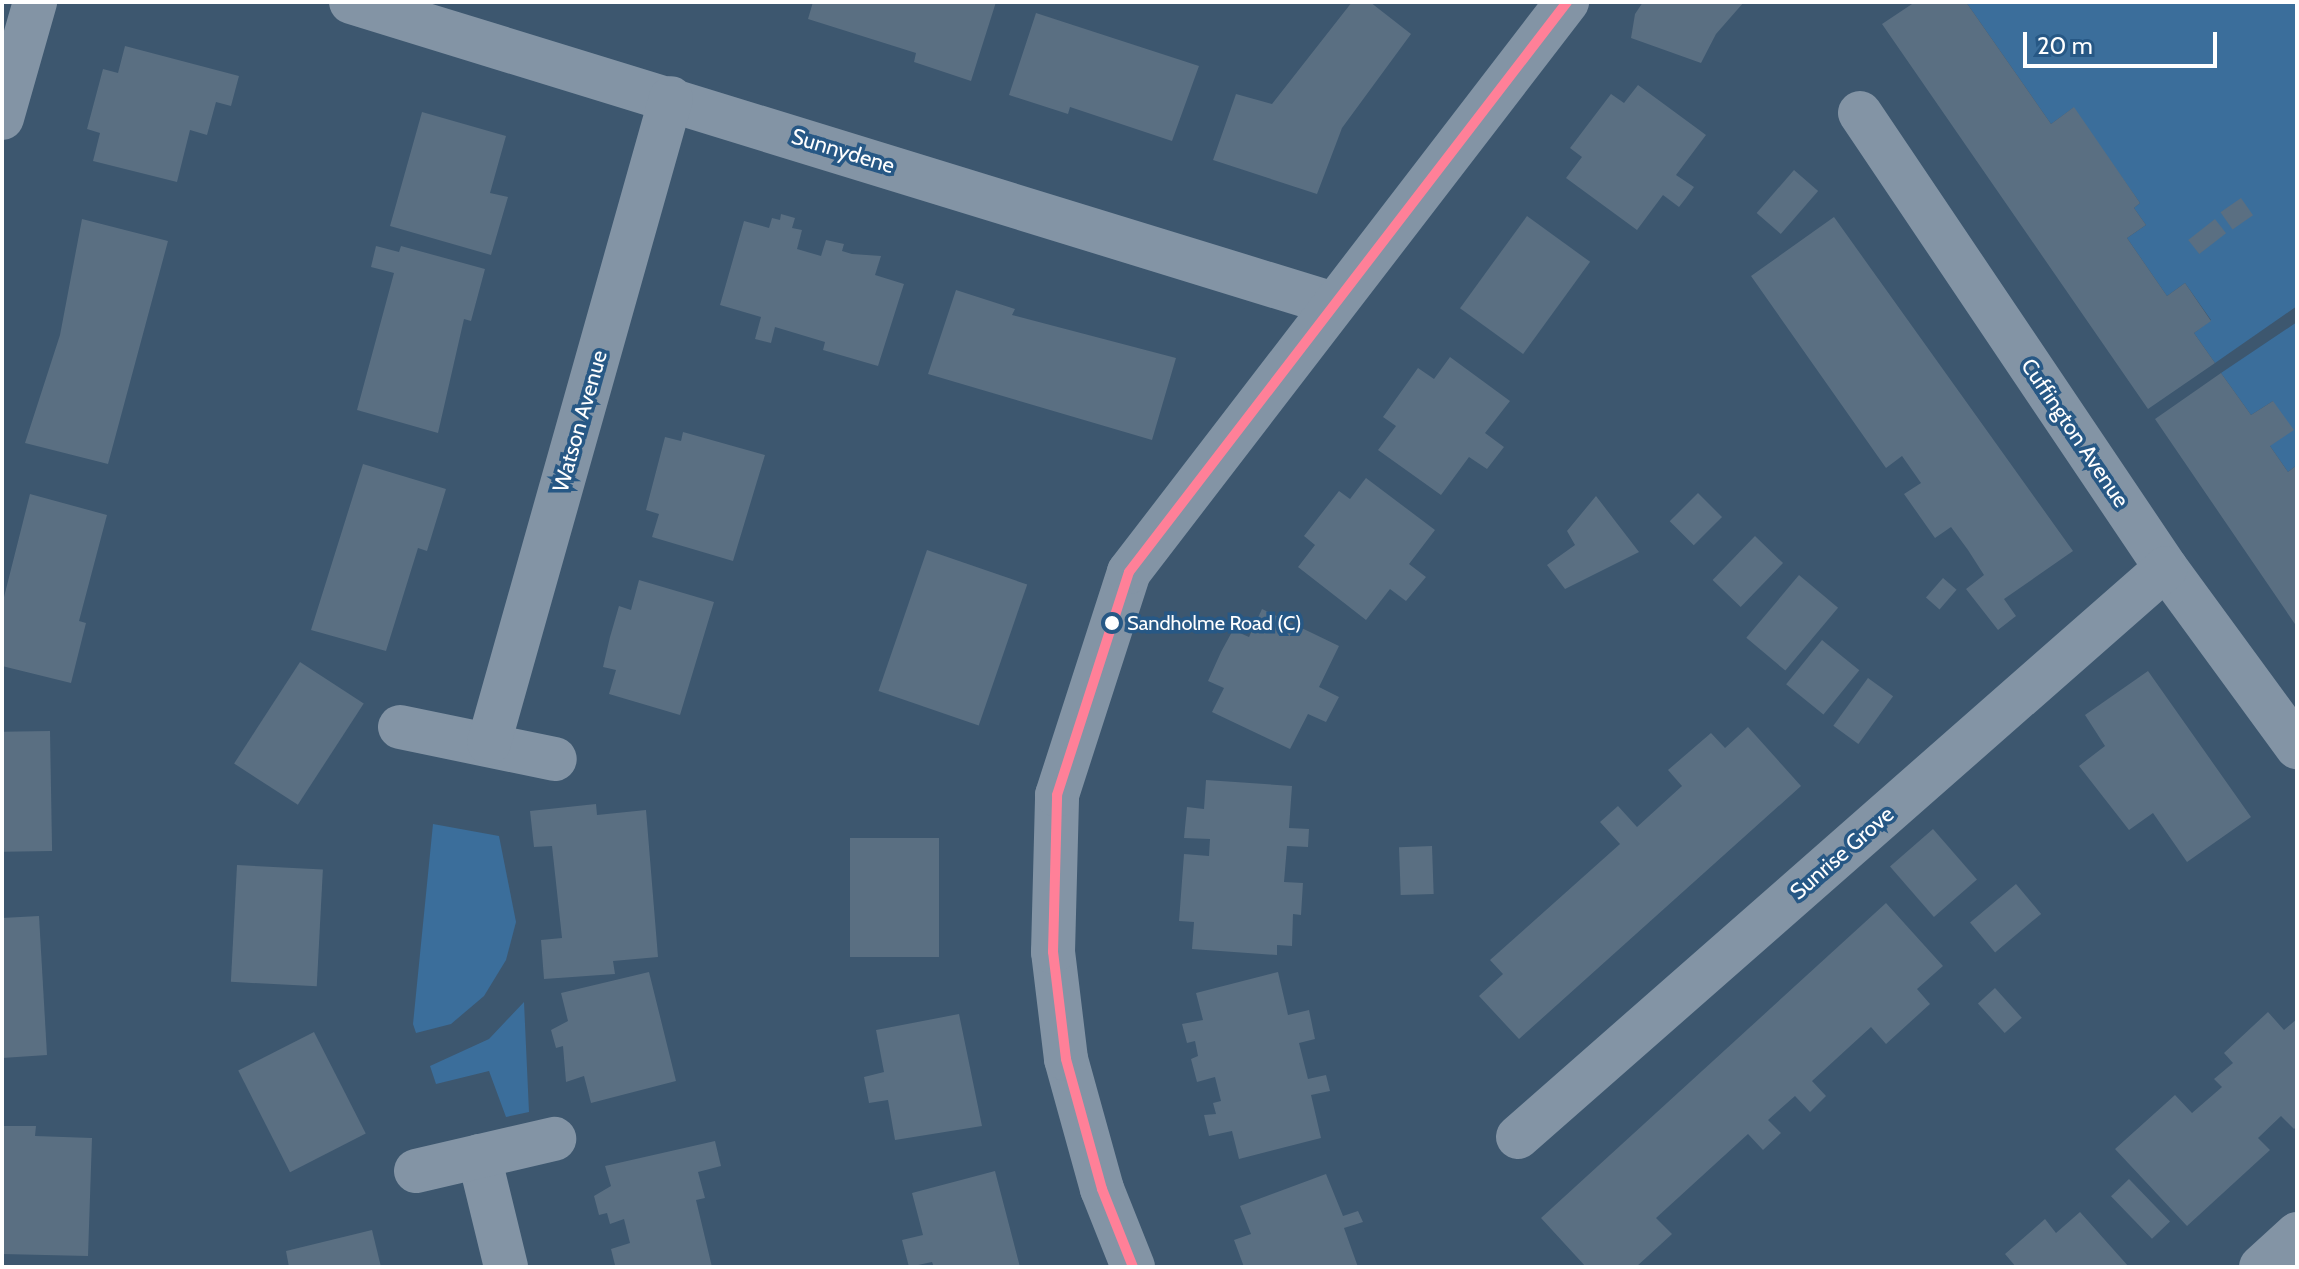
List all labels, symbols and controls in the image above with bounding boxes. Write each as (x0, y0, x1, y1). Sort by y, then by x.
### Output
scale bar (2027, 16, 2221, 66)
text: 20 m (2037, 31, 2093, 60)
street label: Sunnydene (788, 123, 898, 179)
street label: Watson Avenue (547, 347, 613, 495)
street label: Cuffington Avenue (2015, 354, 2135, 512)
place label: Sandholme Road (C) (1127, 611, 1302, 635)
marker: Sandholme Road (C) (1104, 615, 1120, 631)
street label: Sunrise Grove (1785, 801, 1899, 905)

